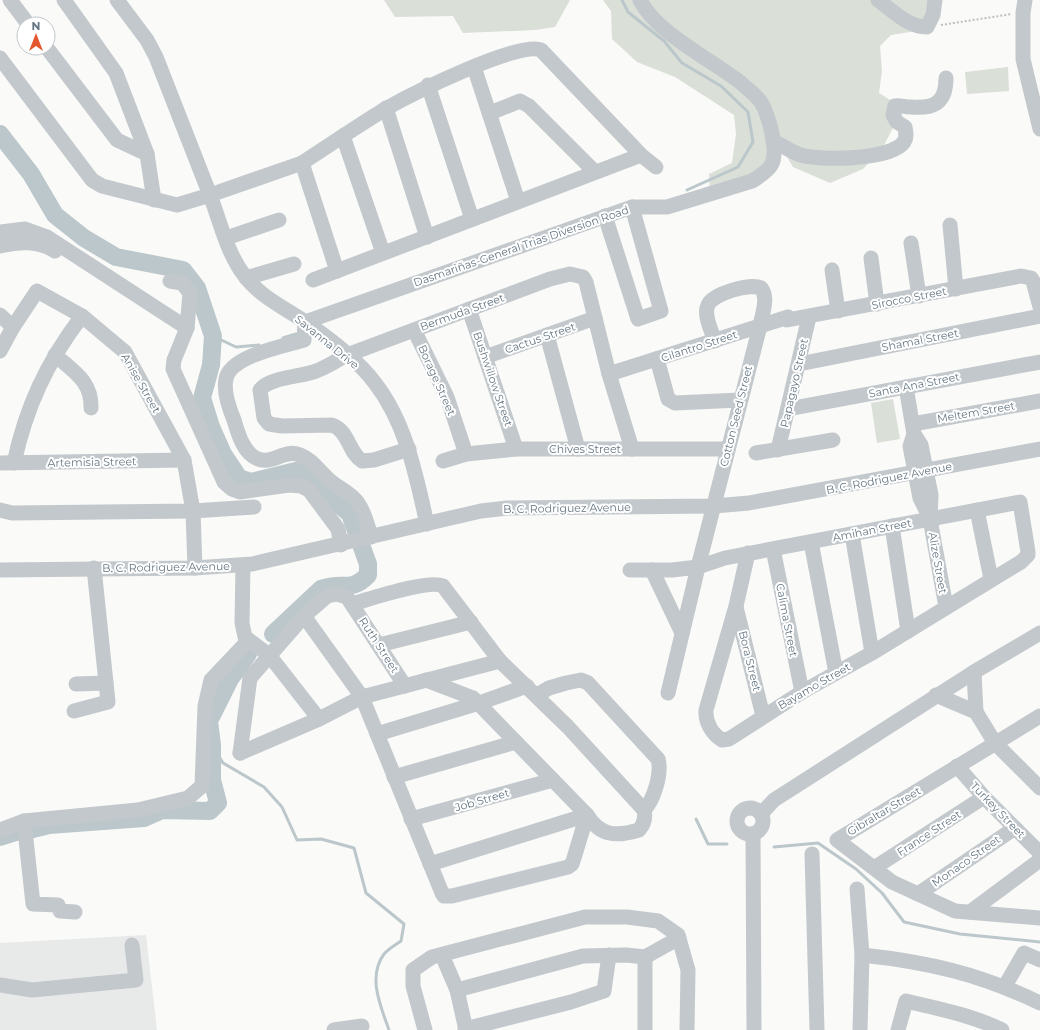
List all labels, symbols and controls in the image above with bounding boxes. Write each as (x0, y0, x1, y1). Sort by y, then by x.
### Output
north arrow (16, 16, 56, 56)
text: N (32, 19, 40, 33)
street label: Dasmariñas-General Trias Diversion Road (411, 202, 631, 290)
street label: Sirocco Street (870, 284, 948, 312)
street label: Bermuda Street (418, 290, 506, 334)
street label: Savanna Drive (292, 312, 362, 372)
street label: Cactus Street (503, 319, 578, 357)
street label: Shamal Street (880, 326, 960, 354)
street label: Cilantro Street (659, 327, 739, 365)
street label: Bushwillow Street (470, 330, 516, 429)
street label: Papagayo Street (777, 337, 811, 429)
street label: Borage Street (415, 342, 459, 418)
street label: Anise Street (118, 351, 164, 416)
street label: Cotton Seed Street (717, 363, 755, 468)
street label: Santa Ana Street (867, 369, 961, 401)
street label: Meltem Street (936, 398, 1016, 426)
street label: Chives Street (549, 442, 622, 456)
street label: Artemisia Street (47, 454, 137, 470)
street label: B. C. Rodriguez Avenue (825, 459, 953, 497)
street label: B. C. Rodriguez Avenue (503, 500, 631, 516)
street label: Amihan Street (831, 515, 913, 545)
street label: Alize Street (926, 531, 950, 595)
street label: B. C. Rodriguez Avenue (102, 559, 230, 575)
street label: Calima Street (773, 582, 801, 658)
street label: Ruth Street (356, 615, 402, 676)
street label: Bora Street (736, 629, 764, 693)
street label: Bayamo Street (775, 659, 853, 712)
street label: Turkey Street (968, 779, 1029, 841)
street label: Gibraltar Street (845, 783, 924, 839)
street label: Job Street (452, 785, 511, 815)
street label: France Street (894, 807, 964, 859)
street label: Monaco Street (929, 832, 1003, 890)

